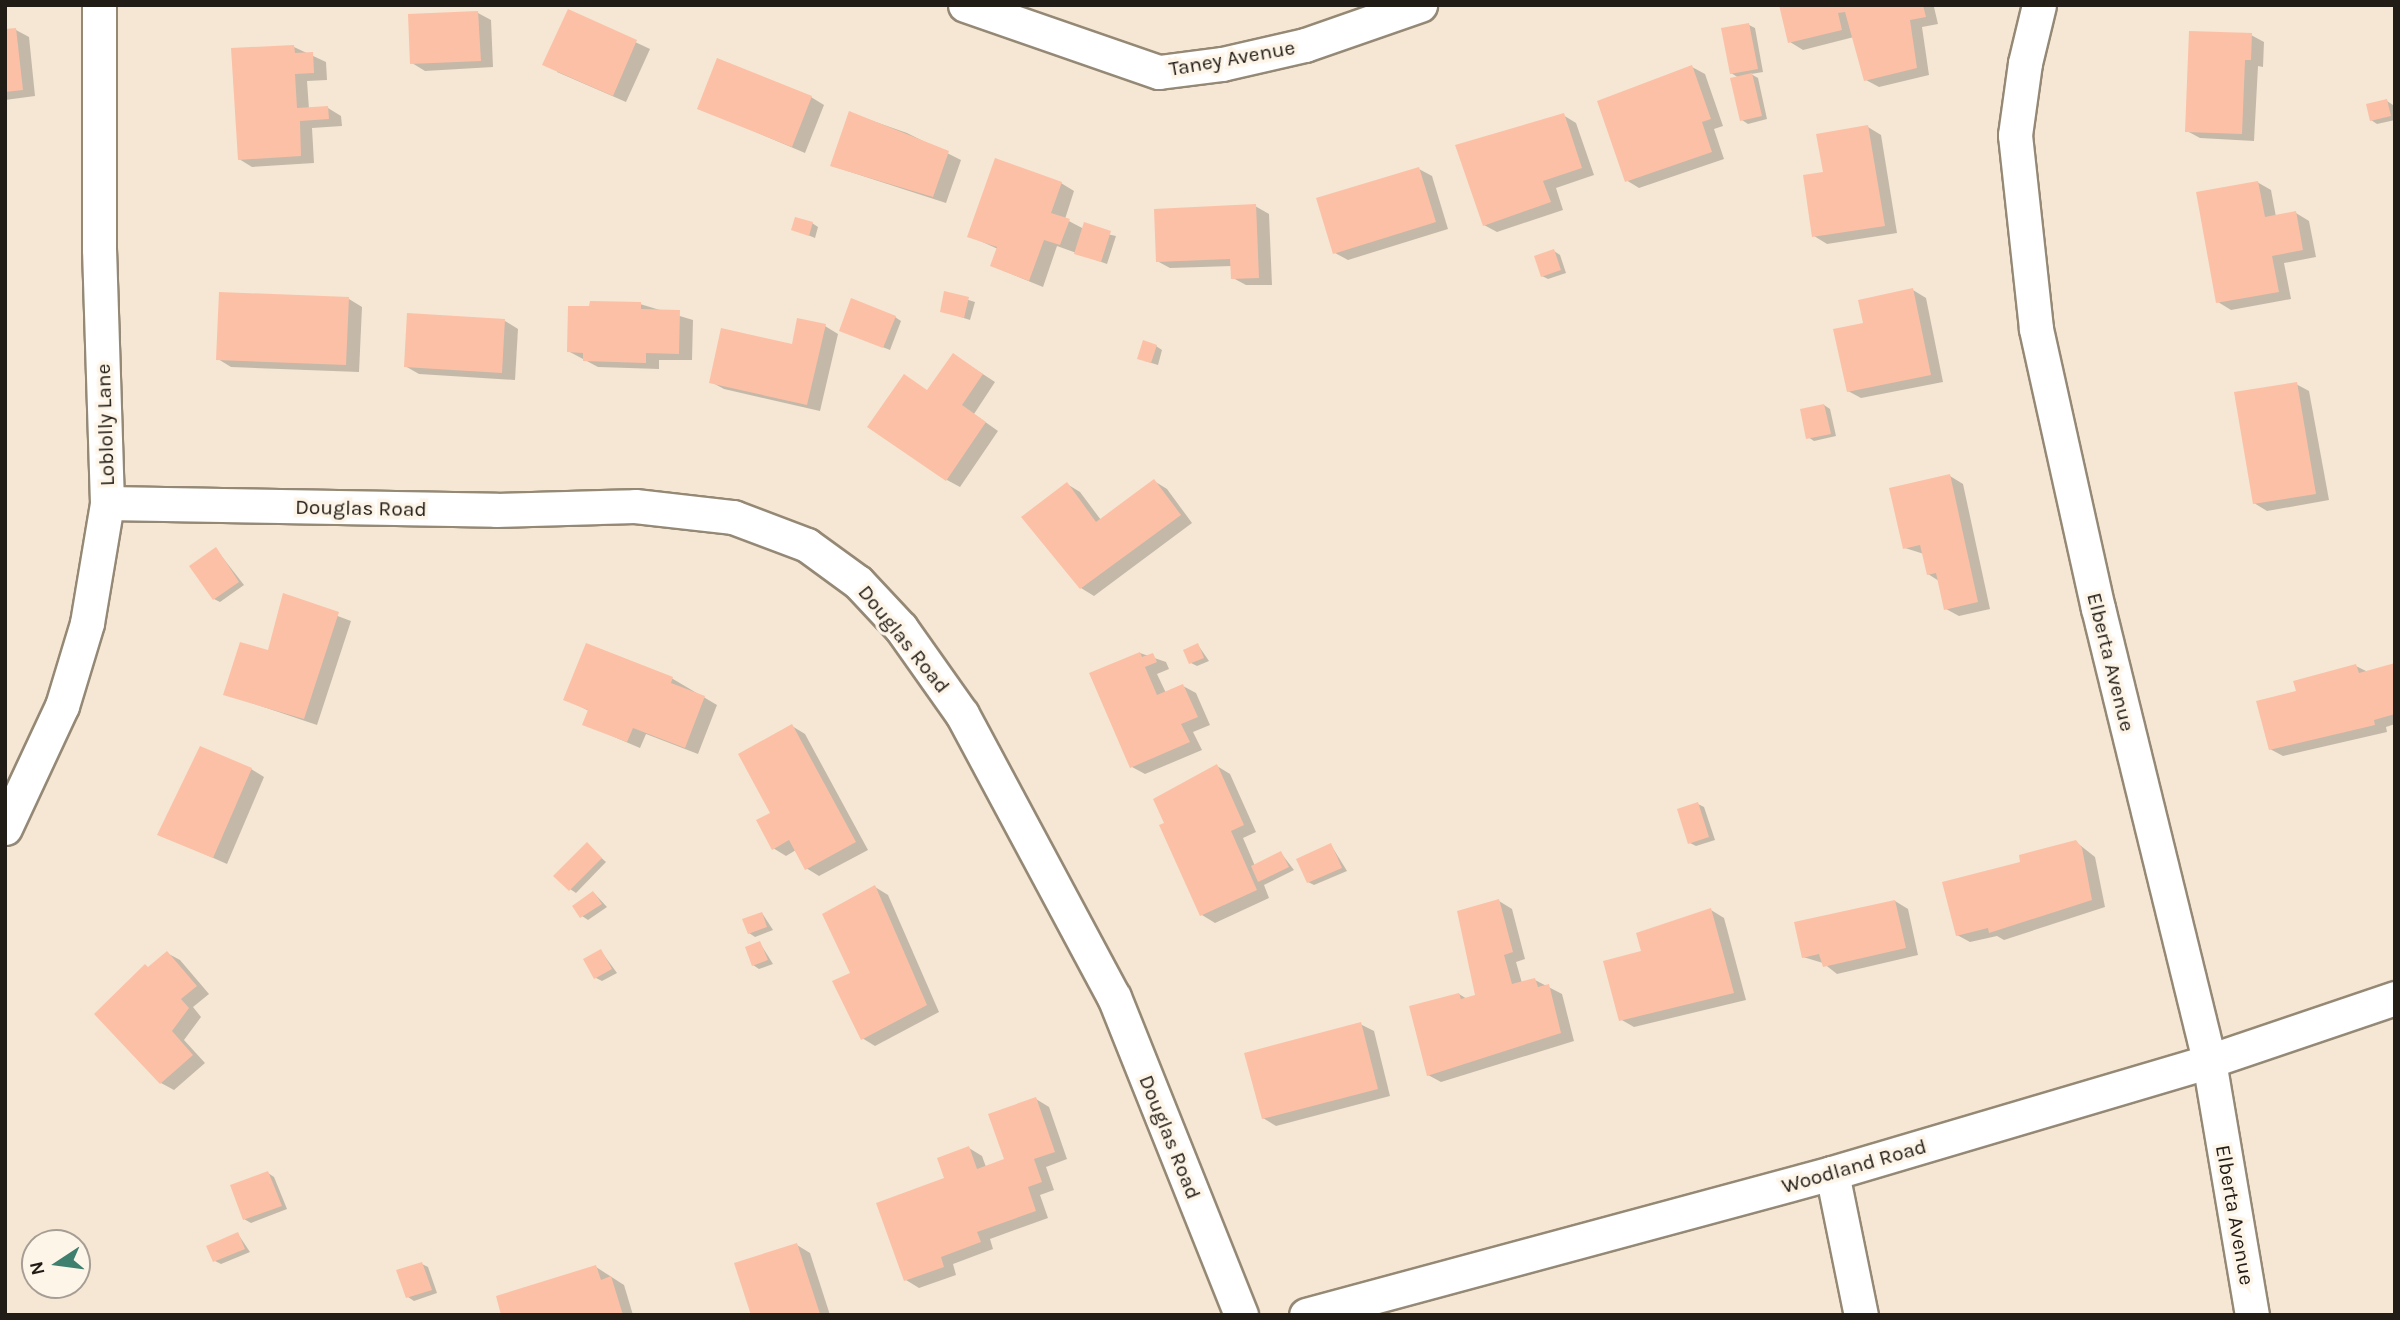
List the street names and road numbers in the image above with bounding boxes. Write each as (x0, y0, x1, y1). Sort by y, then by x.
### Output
street label: Taney Avenue (1167, 35, 1297, 81)
street label: Loblolly Lane (90, 363, 120, 487)
street label: Douglas Road (295, 494, 427, 522)
street label: Douglas Road (853, 580, 955, 698)
street label: Elberta Avenue (2082, 590, 2140, 734)
street label: Douglas Road (1134, 1071, 1206, 1203)
street label: Woodland Road (1779, 1133, 1929, 1199)
street label: Elberta Avenue (2210, 1143, 2260, 1287)

